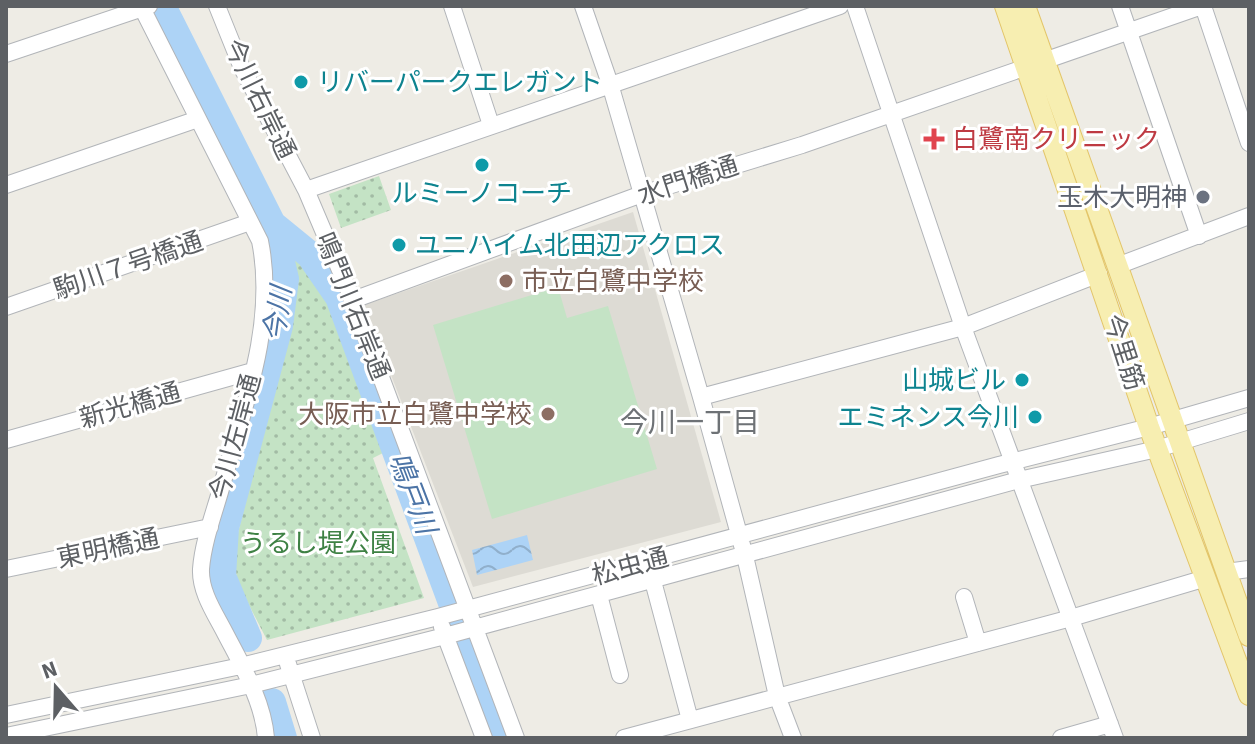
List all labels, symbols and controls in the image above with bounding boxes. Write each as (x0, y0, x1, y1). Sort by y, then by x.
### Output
street label: 今川右岸通 (214, 33, 305, 166)
place label: リバーパークエレガント (317, 64, 603, 101)
marker: リバーパークエレガント (292, 73, 310, 91)
place label: 白鷺南クリニック (952, 121, 1160, 158)
marker: 白鷺南クリニック (923, 128, 945, 150)
street label: 水門橋通 (633, 147, 743, 214)
marker: ルミーノコーチ (473, 156, 491, 174)
place label: ルミーノコーチ (392, 175, 572, 212)
place label: 玉木大明神 (1057, 179, 1187, 216)
marker: 玉木大明神 (1194, 188, 1212, 206)
street label: 駒川７号橋通 (48, 223, 208, 308)
street label: 鳴門川右岸通 (306, 227, 399, 385)
place label: ユニハイム北田辺アクロス (415, 227, 725, 264)
marker: ユニハイム北田辺アクロス (390, 236, 408, 254)
place label: 市立白鷺中学校 (522, 263, 704, 300)
marker: 市立白鷺中学校 (497, 272, 515, 290)
water label: 今川 (254, 281, 302, 345)
street label: 今里筋 (1094, 309, 1153, 395)
place label: 山城ビル (902, 362, 1006, 399)
street label: 今川左岸通 (201, 370, 270, 505)
marker: 山城ビル (1013, 371, 1031, 389)
street label: 新光橋通 (75, 373, 185, 438)
place label: 大阪市立白鷺中学校 (298, 396, 532, 433)
place label: エミネンス今川 (838, 399, 1019, 436)
district label: 今川一丁目 (620, 403, 760, 443)
marker: 大阪市立白鷺中学校 (539, 405, 557, 423)
marker: エミネンス今川 (1026, 408, 1044, 426)
water label: 鳴戸川 (378, 447, 447, 543)
street label: 東明橋通 (53, 520, 163, 577)
park label: うるし堤公園 (240, 525, 396, 562)
street label: 松虫通 (588, 539, 673, 594)
north arrow (16, 648, 96, 728)
text: N (37, 653, 62, 688)

